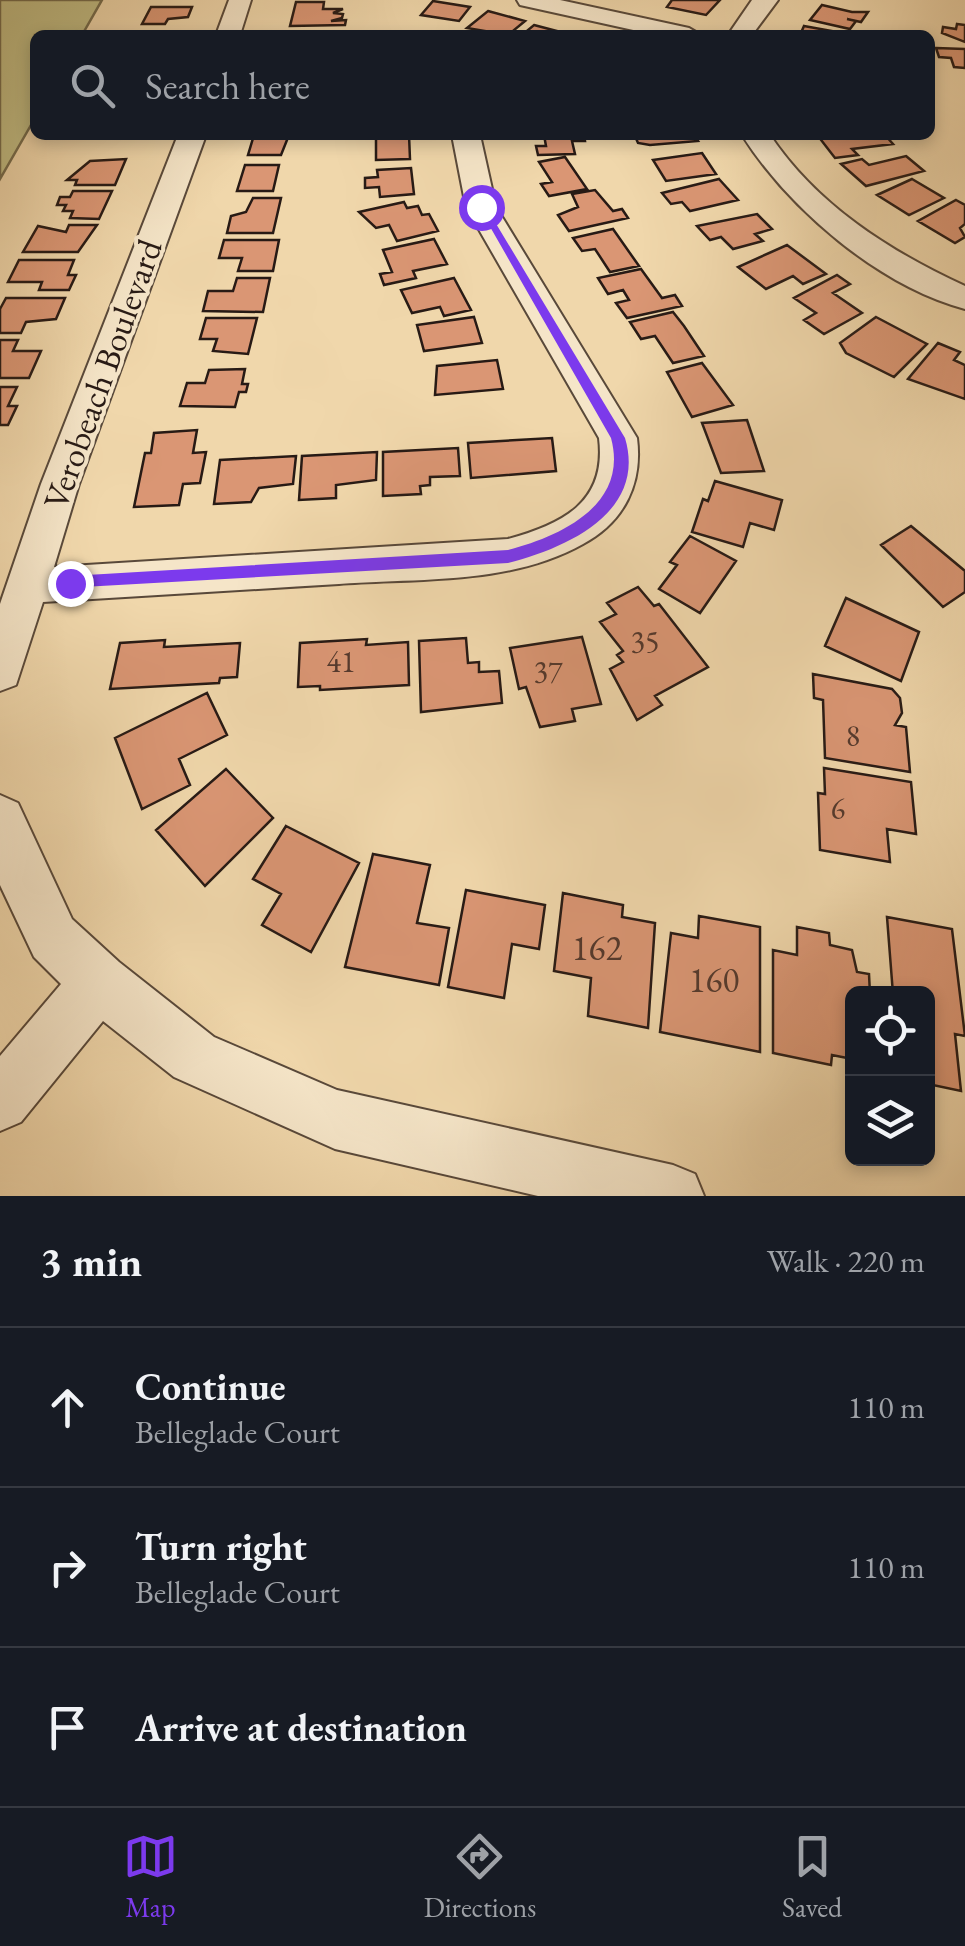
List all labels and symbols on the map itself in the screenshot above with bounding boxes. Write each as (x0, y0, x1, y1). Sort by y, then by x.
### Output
route start (459, 185, 505, 231)
street label: Verobeach Boulevard (32, 233, 172, 515)
route end (48, 561, 94, 607)
house number: 35 (631, 622, 659, 661)
house number: 41 (327, 642, 355, 681)
house number: 37 (534, 652, 563, 691)
house number: 8 (846, 716, 860, 755)
house number: 6 (831, 789, 845, 828)
house number: 162 (572, 925, 622, 970)
house number: 160 (689, 957, 739, 1002)

